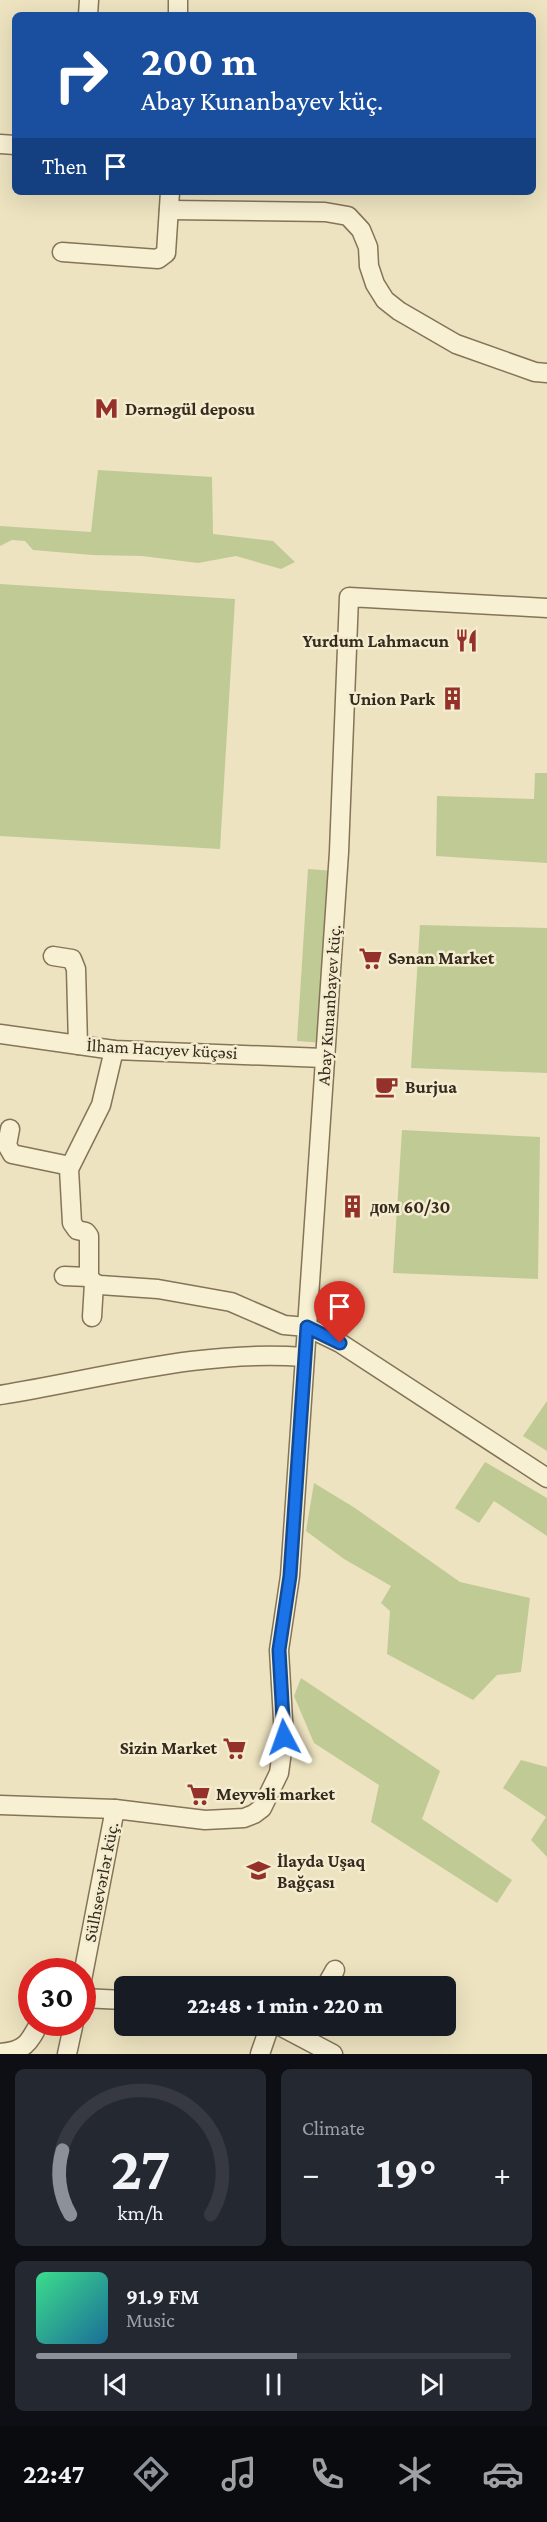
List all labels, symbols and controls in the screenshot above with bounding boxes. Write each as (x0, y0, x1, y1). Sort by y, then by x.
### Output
icon: right (42, 36, 120, 114)
text: 200 m (141, 37, 257, 84)
text: Abay Kunanbayev küç. (141, 86, 383, 116)
icon: arrive (99, 150, 132, 183)
text: Then (42, 154, 87, 179)
metro station icon: Dərnəgül deposu (94, 396, 120, 422)
place label: Dərnəgül deposu (125, 399, 256, 419)
restaurant icon: Yurdum Lahmacun (454, 628, 480, 654)
place label: Yurdum Lahmacun (303, 631, 450, 651)
building icon: Union Park (440, 686, 466, 712)
place label: Union Park (349, 689, 435, 709)
street label: Abay Kunanbayev küç. (313, 924, 345, 1086)
supermarket icon: Sənan Market (357, 945, 383, 971)
place label: Sənan Market (388, 948, 495, 968)
street label: İlham Hacıyev küçəsi (86, 1035, 238, 1063)
cafe icon: Burjua (374, 1074, 400, 1100)
place label: Burjua (405, 1077, 457, 1098)
building icon: дом 60/30 (339, 1194, 365, 1220)
place label: дом 60/30 (370, 1197, 450, 1217)
pin (314, 1281, 365, 1343)
icon: arrive (323, 1290, 356, 1323)
position arrow (252, 1705, 316, 1769)
supermarket icon: Sizin Market (222, 1735, 248, 1761)
place label: Sizin Market (120, 1738, 218, 1758)
supermarket icon: Meyvəli market (185, 1781, 211, 1807)
place label: Meyvəli market (216, 1784, 335, 1804)
street label: Sülhsevərlər küç. (80, 1820, 122, 1944)
place label: İlayda Uşaq Bağçası (277, 1851, 365, 1892)
school or university icon: İlayda Uşaq Bağçası (246, 1858, 272, 1884)
speed limit sign: 30 (18, 1958, 96, 2036)
text: 22:48 · 1 min · 220 m (187, 1993, 383, 2018)
text: Climate (302, 2117, 365, 2139)
text: 27 (110, 2133, 171, 2202)
text: 19° (376, 2147, 437, 2197)
text: − (302, 2155, 319, 2192)
text: + (494, 2155, 511, 2192)
text: km/h (117, 2201, 164, 2225)
text: 91.9 FM (126, 2284, 199, 2309)
text: Music (126, 2309, 175, 2331)
icon: previous (99, 2368, 132, 2401)
icon: pause (257, 2368, 290, 2401)
icon: next (415, 2368, 448, 2401)
icon: directions (130, 2453, 172, 2495)
icon: music (218, 2453, 260, 2495)
icon: phone (306, 2453, 348, 2495)
icon: climate (394, 2453, 436, 2495)
icon: car (482, 2453, 524, 2495)
text: 22:47 (23, 2459, 85, 2489)

